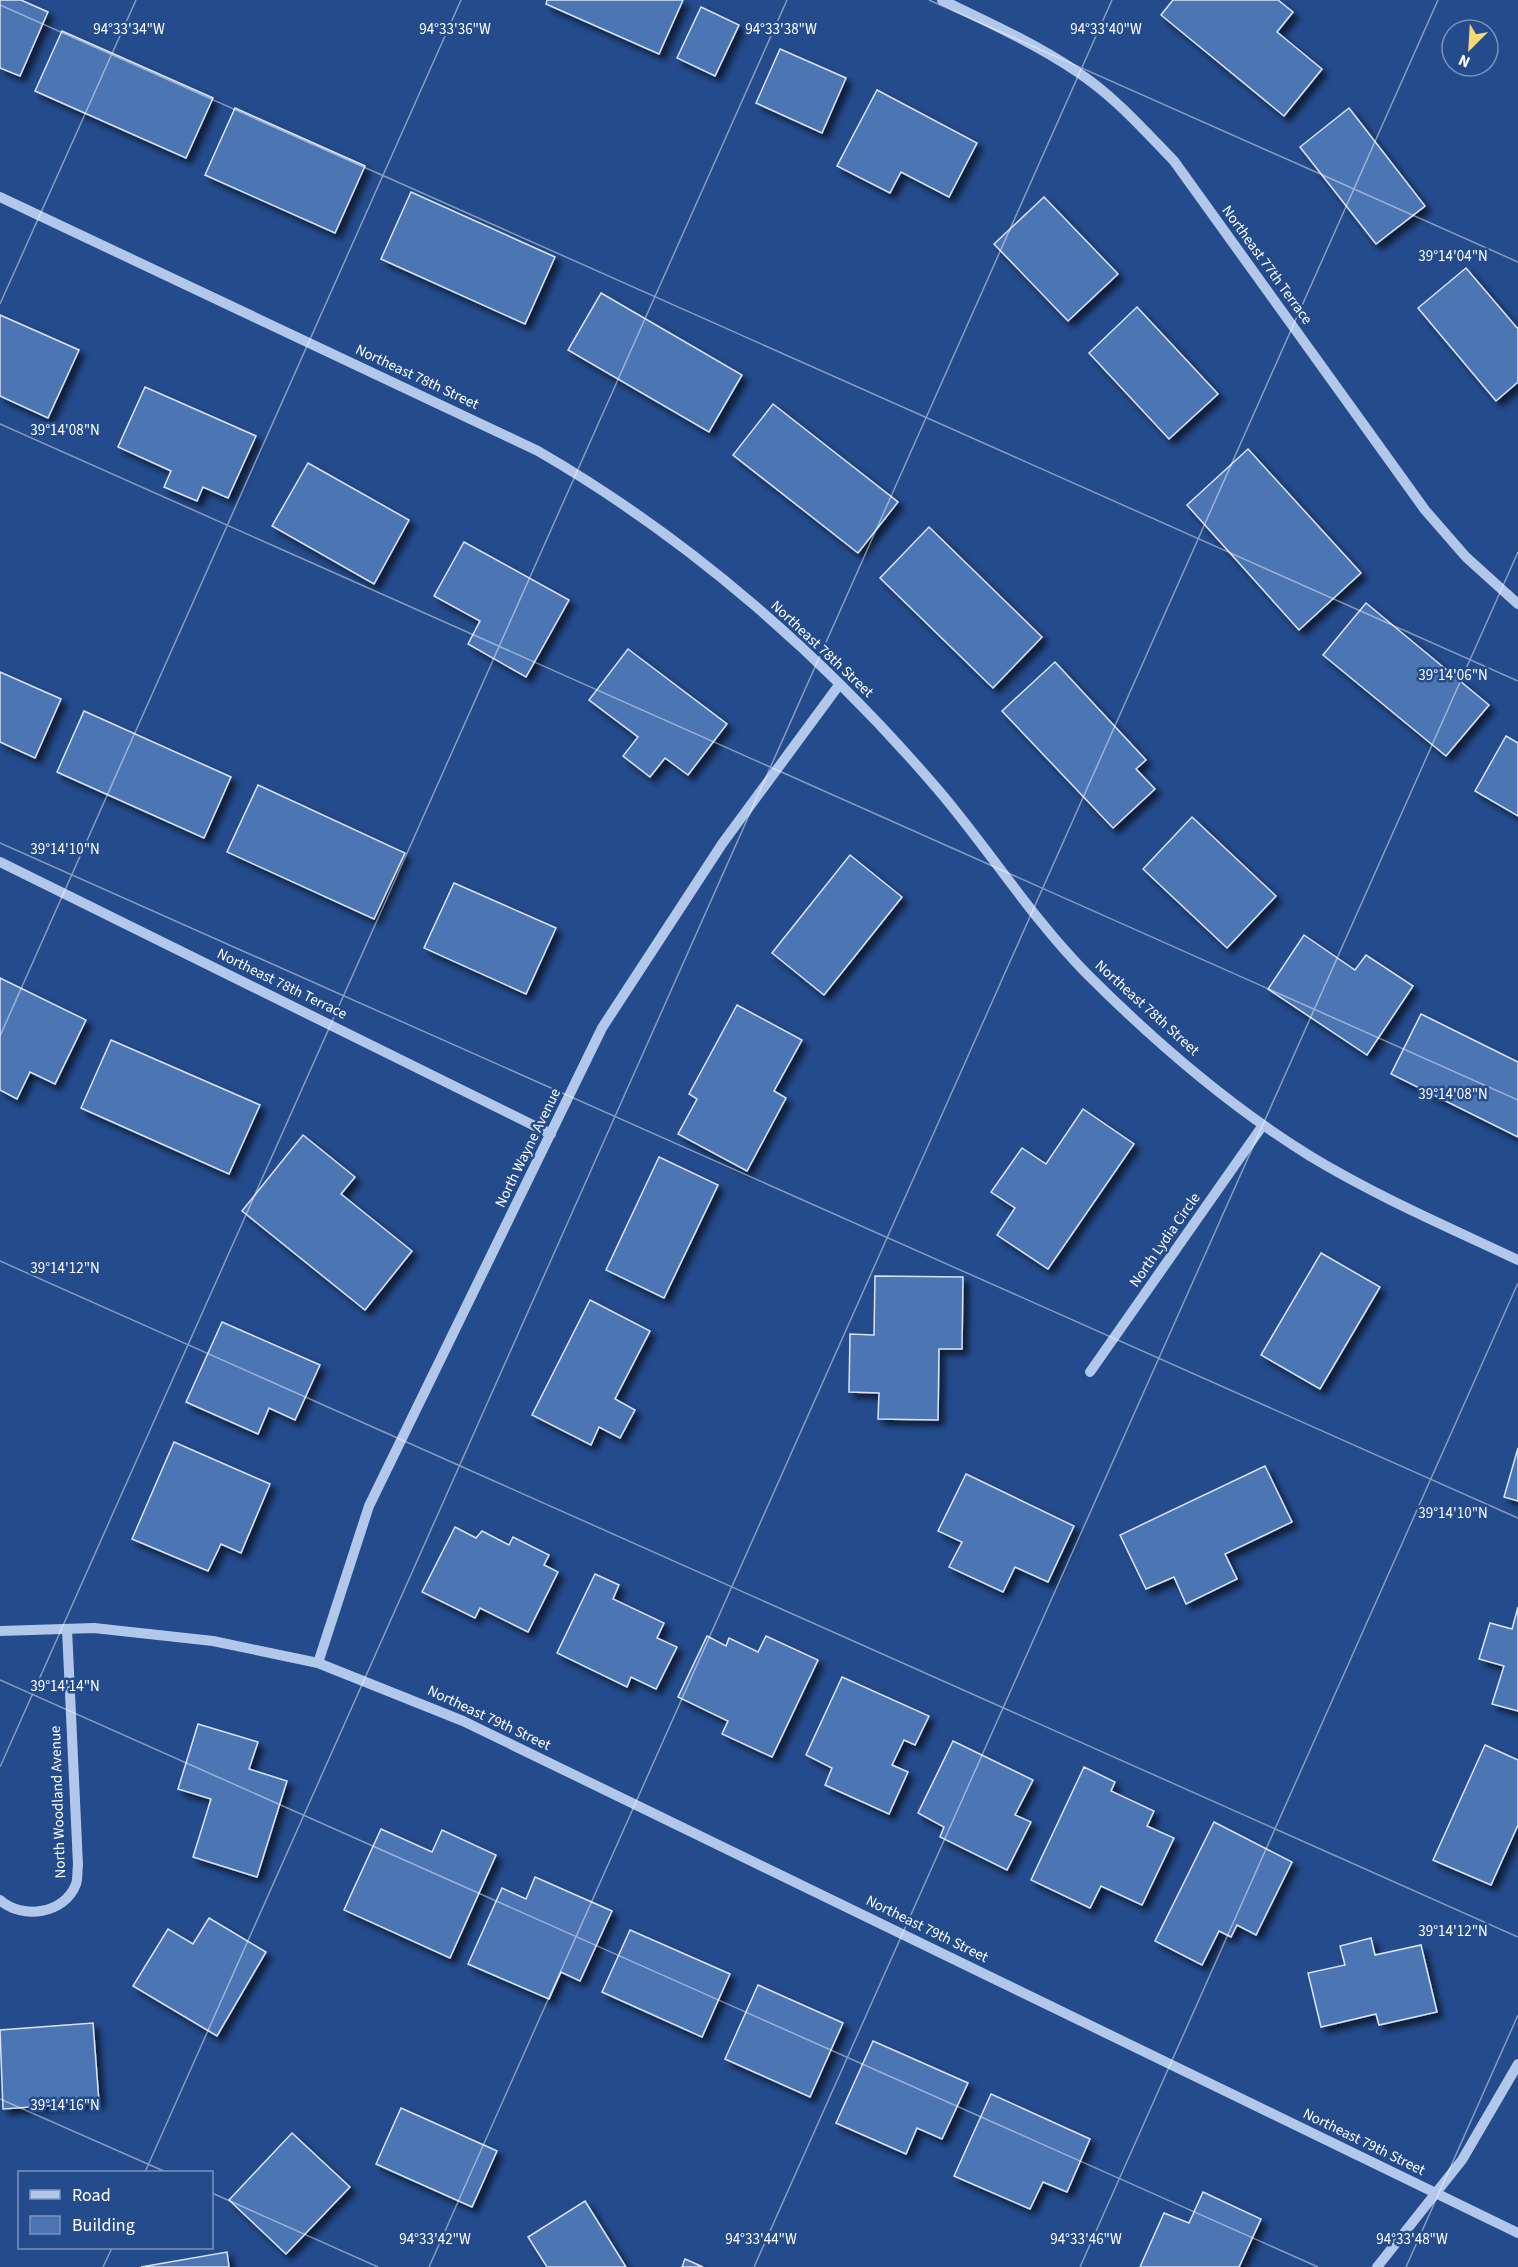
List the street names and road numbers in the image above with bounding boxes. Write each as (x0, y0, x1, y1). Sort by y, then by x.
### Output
street label: Northeast 77th Terrace (1217, 201, 1317, 329)
street label: Northeast 78th Street (352, 339, 482, 415)
street label: Northeast 78th Street (766, 596, 878, 702)
street label: Northeast 78th Terrace (213, 943, 351, 1025)
street label: Northeast 78th Street (1090, 955, 1204, 1061)
street label: North Wayne Avenue (490, 1085, 566, 1211)
street label: North Lydia Circle (1125, 1189, 1205, 1291)
street label: Northeast 79th Street (424, 1680, 554, 1756)
street label: North Woodland Avenue (45, 1725, 71, 1879)
street label: Northeast 79th Street (862, 1890, 992, 1968)
street label: Northeast 79th Street (1299, 2103, 1429, 2181)

